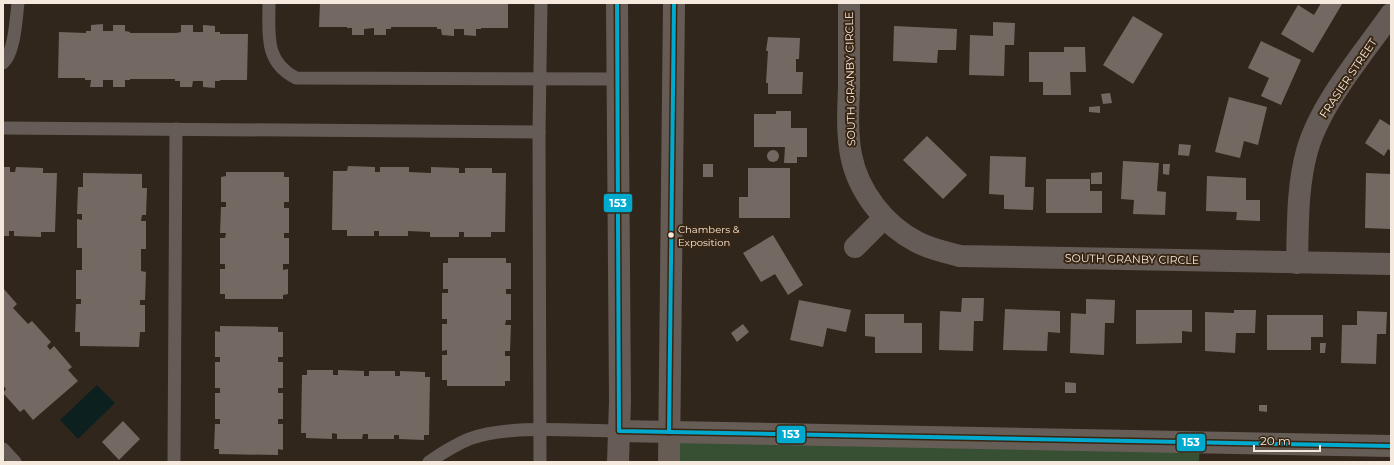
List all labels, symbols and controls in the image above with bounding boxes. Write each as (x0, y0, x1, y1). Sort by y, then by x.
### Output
street label: SOUTH GRANBY CIRCLE (842, 12, 858, 146)
street label: FRASIER STREET (1316, 35, 1380, 120)
line badge: 153 (603, 193, 633, 213)
text: 153 (609, 196, 627, 210)
place label: Chambers & Exposition (678, 223, 740, 249)
marker: Chambers & Exposition (666, 230, 676, 240)
street label: SOUTH GRANBY CIRCLE (1065, 251, 1199, 267)
line badge: 153 (776, 425, 806, 444)
text: 153 (782, 427, 800, 441)
scale bar (1254, 427, 1320, 453)
line badge: 153 (1176, 433, 1206, 452)
text: 20 m (1260, 433, 1291, 448)
text: 153 (1182, 435, 1200, 449)

